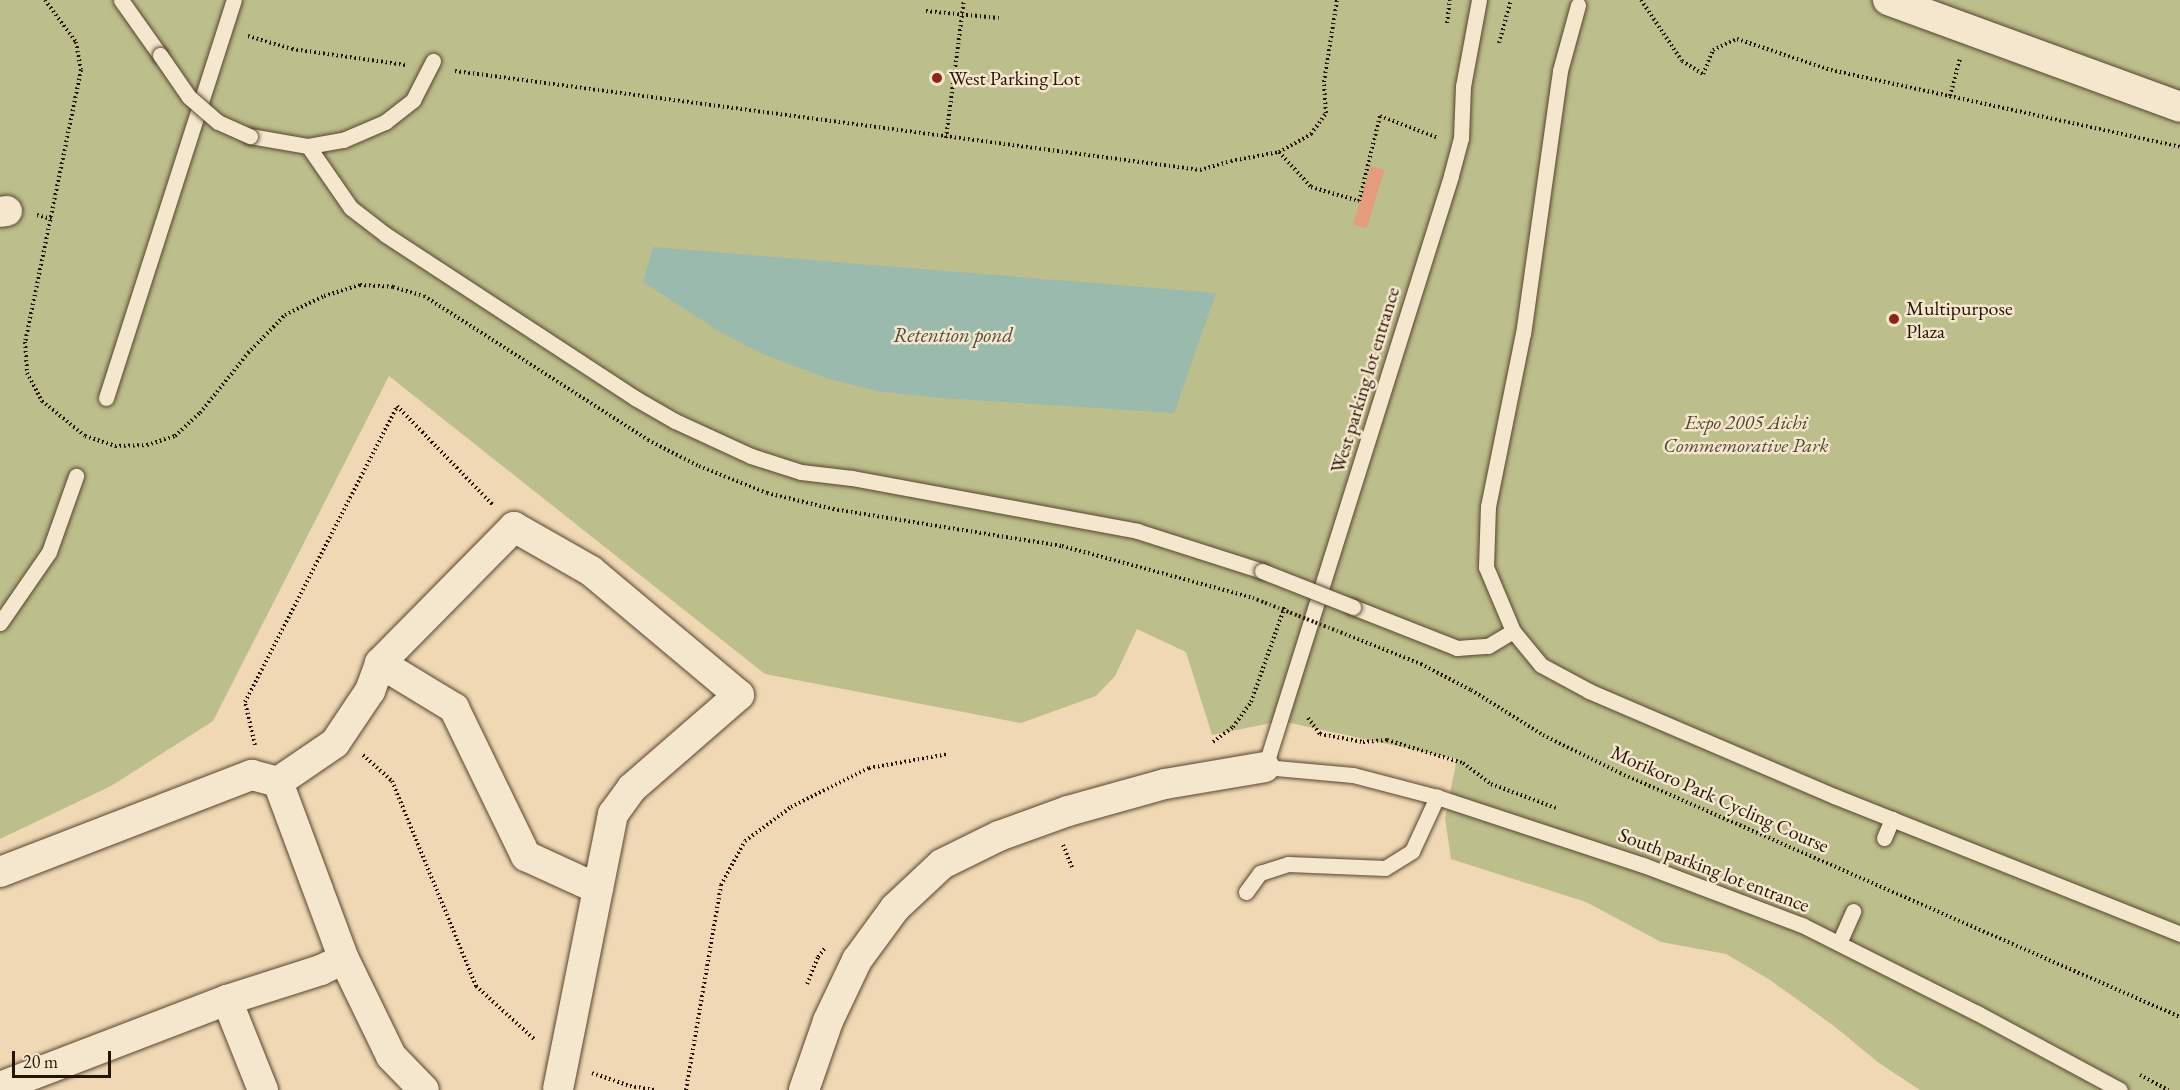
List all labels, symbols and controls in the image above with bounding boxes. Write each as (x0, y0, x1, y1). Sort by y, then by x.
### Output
place label: West Parking Lot (949, 66, 1080, 90)
marker: West Parking Lot (930, 71, 944, 85)
street label: West parking lot entrance (1325, 284, 1405, 476)
place label: Multipurpose Plaza (1906, 296, 2013, 343)
marker: Multipurpose Plaza (1887, 312, 1901, 326)
water label: Retention pond (893, 322, 1013, 348)
park label: Expo 2005 Aichi Commemorative Park (1663, 411, 1829, 458)
street label: Morikoro Park Cycling Course (1607, 740, 1833, 858)
street label: South parking lot entrance (1615, 822, 1813, 918)
scale bar (15, 1039, 114, 1077)
text: 20 m (23, 1050, 58, 1073)

